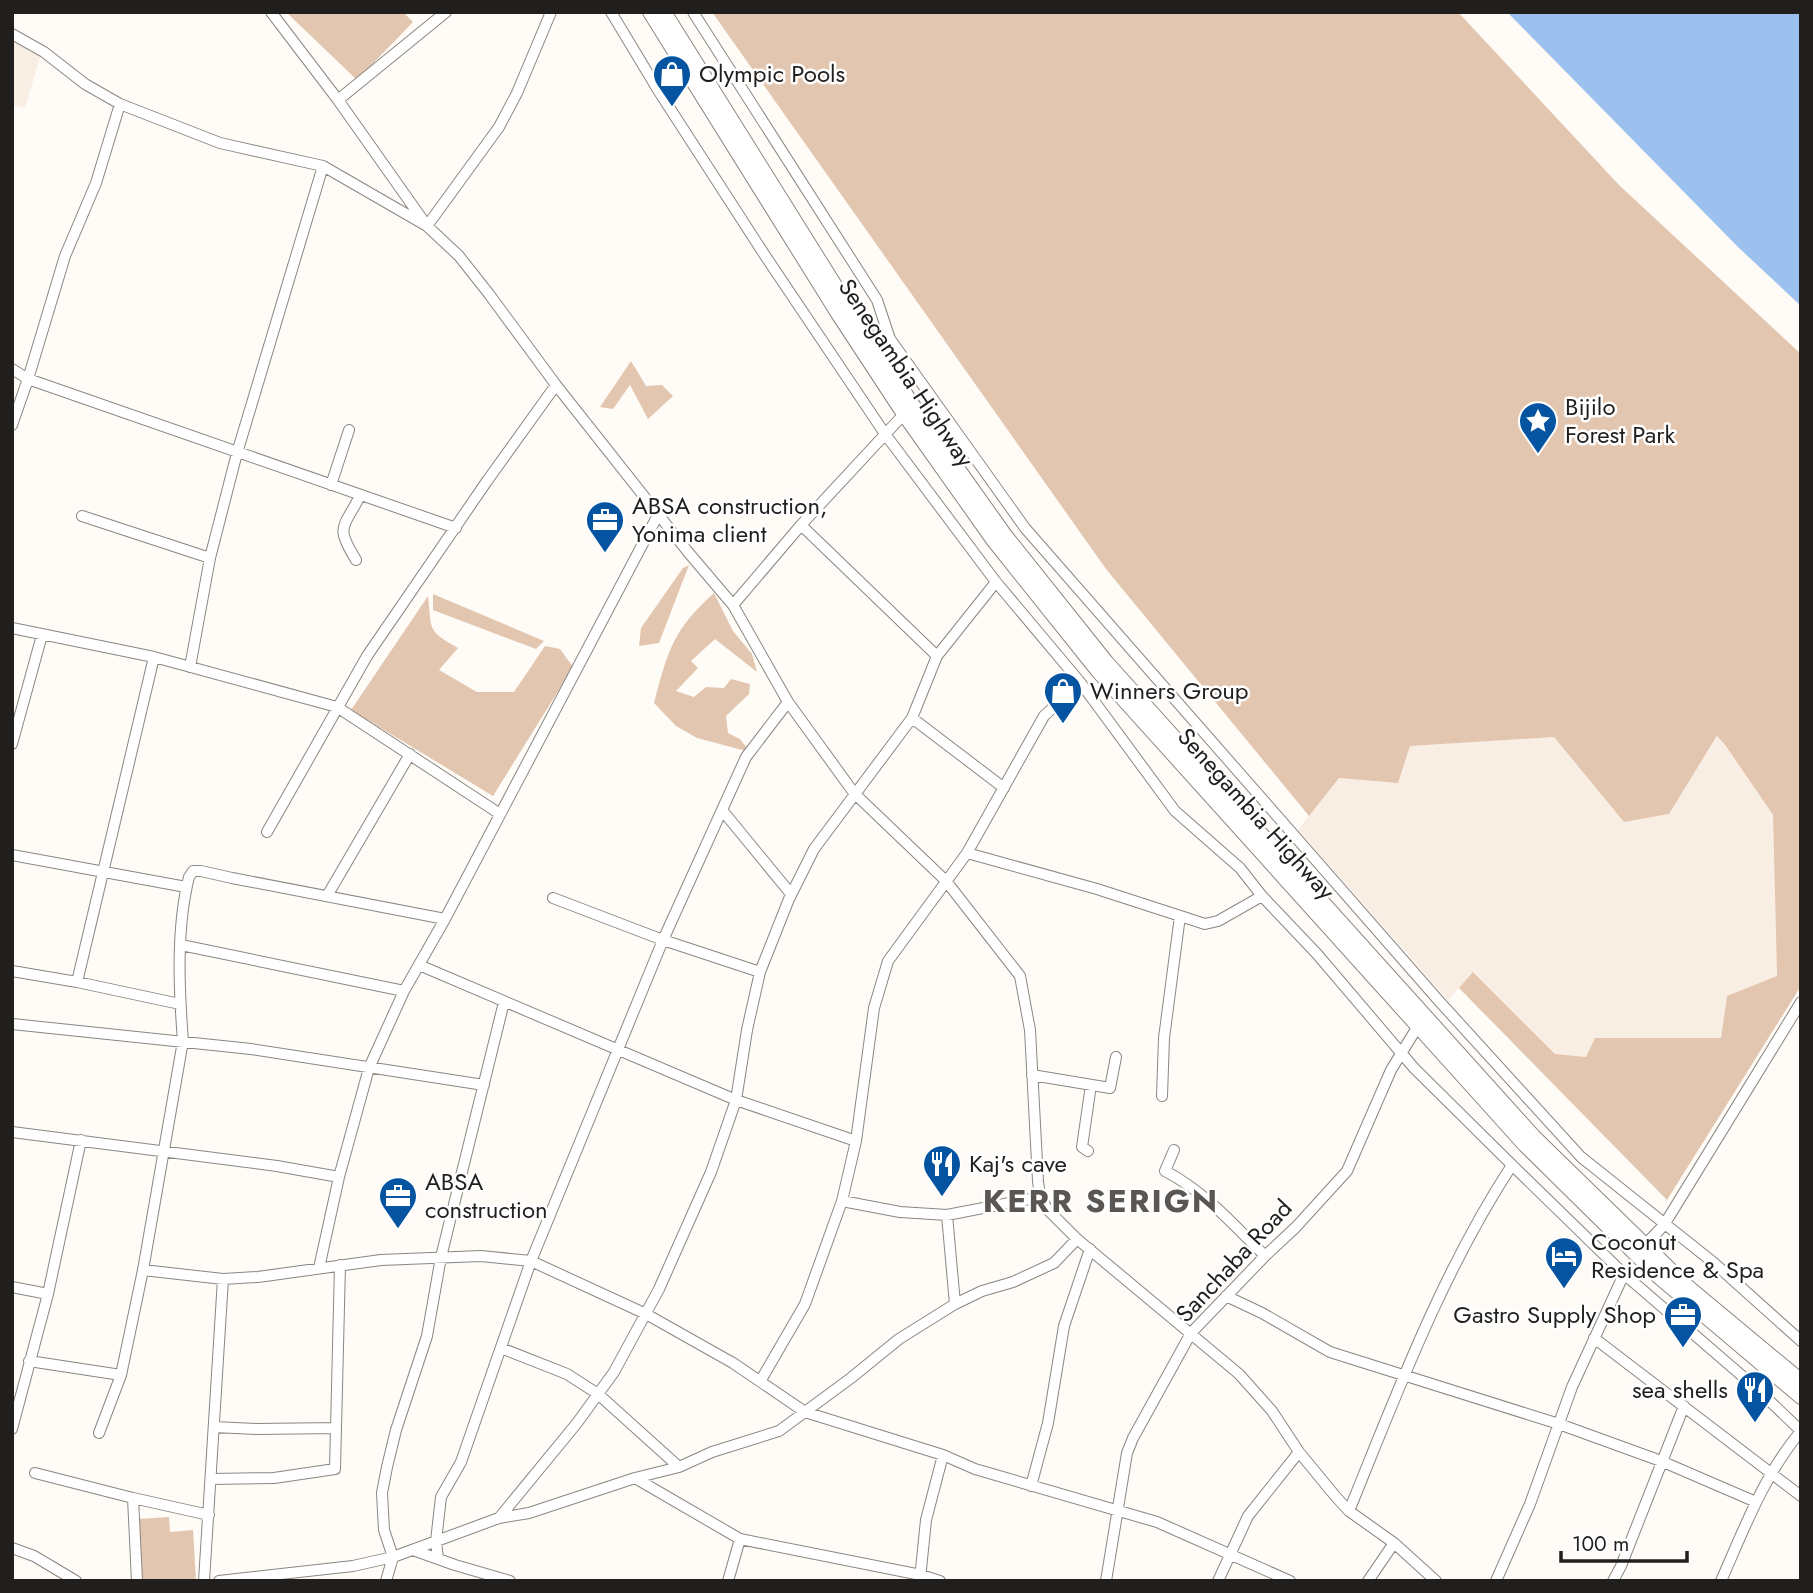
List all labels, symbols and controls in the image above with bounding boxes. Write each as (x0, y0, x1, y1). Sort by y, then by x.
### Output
shop icon: Olympic Pools (651, 53, 693, 108)
place label: Olympic Pools (699, 56, 845, 91)
street label: Senegambia Highway (830, 271, 983, 474)
place label: Bijilo Forest Park (1565, 389, 1675, 452)
place icon: Bijilo Forest Park (1517, 400, 1559, 455)
place label: ABSA construction, Yonima client (632, 488, 827, 551)
office icon: ABSA construction, Yonima client (584, 499, 626, 554)
shop icon: Winners Group (1042, 670, 1084, 725)
place label: Winners Group (1090, 673, 1249, 708)
street label: Senegambia Highway (1169, 720, 1344, 908)
restaurant icon: Kaj's cave (921, 1143, 963, 1198)
place label: Kaj's cave (969, 1146, 1067, 1181)
place label: ABSA construction (425, 1164, 548, 1227)
office icon: ABSA construction (377, 1175, 419, 1230)
district label: KERR SERIGN (983, 1178, 1219, 1224)
street label: Sanchaba Road (1167, 1191, 1300, 1330)
place label: Coconut Residence & Spa (1591, 1224, 1764, 1287)
hotel icon: Coconut Residence & Spa (1543, 1235, 1585, 1290)
office icon: Gastro Supply Shop (1662, 1294, 1704, 1349)
place label: Gastro Supply Shop (1453, 1297, 1656, 1332)
restaurant icon: sea shells (1734, 1369, 1776, 1424)
place label: sea shells (1632, 1372, 1728, 1407)
scale bar (1561, 1520, 1687, 1564)
text: 100 m (1572, 1529, 1629, 1559)

